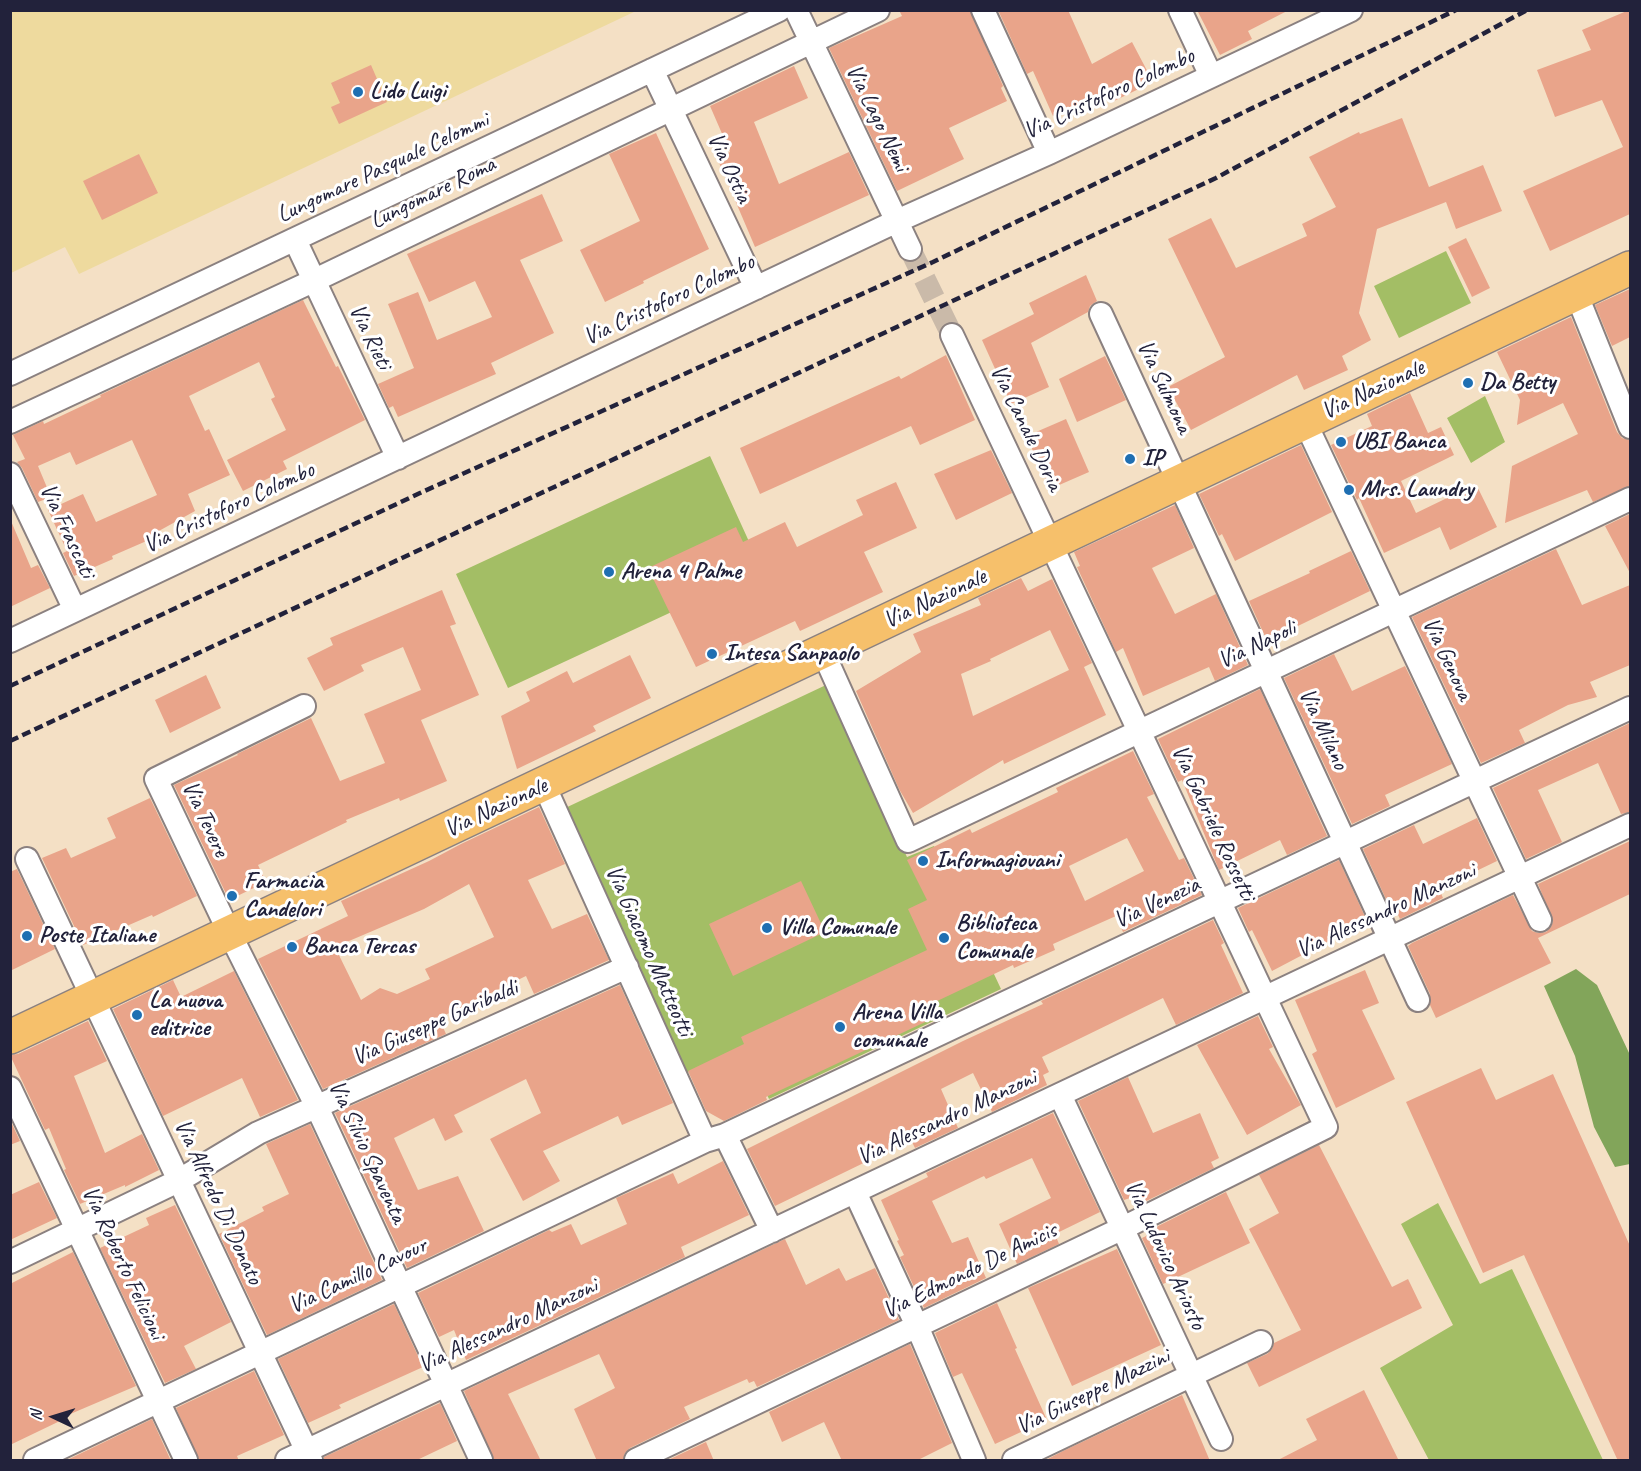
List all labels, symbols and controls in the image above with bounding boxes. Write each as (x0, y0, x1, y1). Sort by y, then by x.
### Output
street label: Via Cristoforo Colombo (1019, 42, 1199, 146)
street label: Via Lago Nemi (839, 60, 915, 176)
place label: Lido Luigi (370, 78, 446, 106)
marker: Lido Luigi (351, 85, 365, 99)
street label: Lungomare Pasquale Celommi (273, 106, 493, 230)
street label: Via Ostia (700, 128, 758, 208)
street label: Lungomare Roma (366, 150, 500, 236)
street label: Via Cristoforo Colombo (579, 248, 759, 352)
street label: Via Rieti (342, 300, 398, 374)
street label: Via Sulmona (1130, 336, 1198, 438)
street label: Via Nazionale (1317, 354, 1429, 426)
street label: Via Canale Doria (983, 360, 1069, 496)
place label: Da Betty (1480, 369, 1555, 397)
marker: Da Betty (1461, 376, 1475, 390)
place label: UBI Banca (1353, 428, 1445, 456)
marker: UBI Banca (1334, 435, 1348, 449)
place label: IP (1142, 445, 1163, 473)
marker: IP (1123, 452, 1137, 466)
street label: Via Cristoforo Colombo (139, 456, 319, 560)
place label: Mrs. Laundry (1361, 476, 1473, 504)
street label: Via Frascati (33, 479, 101, 583)
marker: Mrs. Laundry (1342, 483, 1356, 497)
place label: Arena 4 Palme (621, 558, 741, 586)
street label: Via Nazionale (879, 563, 991, 635)
marker: Arena 4 Palme (602, 565, 616, 579)
street label: Via Genova (1415, 613, 1479, 705)
street label: Via Napoli (1213, 614, 1301, 676)
place label: Intesa Sanpaolo (724, 640, 859, 668)
marker: Intesa Sanpaolo (705, 647, 719, 661)
street label: Via Milano (1292, 684, 1354, 774)
street label: Via Gabriele Rossetti (1164, 741, 1262, 905)
street label: Via Nazionale (440, 772, 552, 844)
street label: Via Tevere (175, 776, 235, 862)
place label: Informagiovani (935, 847, 1059, 875)
marker: Informagiovani (916, 854, 930, 868)
street label: Via Alessandro Manzoni (1292, 857, 1480, 965)
street label: Via Giacomo Matteotti (598, 861, 700, 1041)
place label: Farmacia Candelori (244, 868, 323, 924)
street label: Via Venezia (1109, 871, 1205, 935)
marker: Farmacia Candelori (225, 889, 239, 903)
place label: Biblioteca Comunale (956, 910, 1036, 966)
place label: Villa Comunale (779, 914, 896, 942)
marker: Villa Comunale (760, 921, 774, 935)
place label: Poste Italiane (39, 922, 155, 950)
marker: Poste Italiane (20, 929, 34, 943)
marker: Biblioteca Comunale (937, 931, 951, 945)
place label: Banca Tercas (304, 933, 415, 961)
marker: Banca Tercas (285, 940, 299, 954)
street label: Via Giuseppe Garibaldi (348, 974, 522, 1072)
place label: La nuova editrice (149, 987, 222, 1043)
place label: Arena Villa comunale (852, 999, 942, 1055)
marker: La nuova editrice (130, 1008, 144, 1022)
marker: Arena Villa comunale (833, 1020, 847, 1034)
street label: Via Alessandro Manzoni (853, 1064, 1041, 1172)
street label: Via Silvio Spaventa (321, 1076, 413, 1228)
street label: Via Alfredo Di Donato (167, 1115, 269, 1289)
street label: Via Ludovico Ariosto (1118, 1176, 1212, 1334)
street label: Via Roberto Felicioni (75, 1182, 171, 1344)
street label: Via Edmondo De Amicis (878, 1216, 1062, 1326)
street label: Via Camillo Cavour (284, 1231, 432, 1321)
street label: Via Alessandro Manzoni (414, 1272, 602, 1380)
street label: Via Giuseppe Mazzini (1011, 1342, 1175, 1442)
north arrow (24, 1387, 84, 1447)
text: N (26, 1410, 46, 1421)

